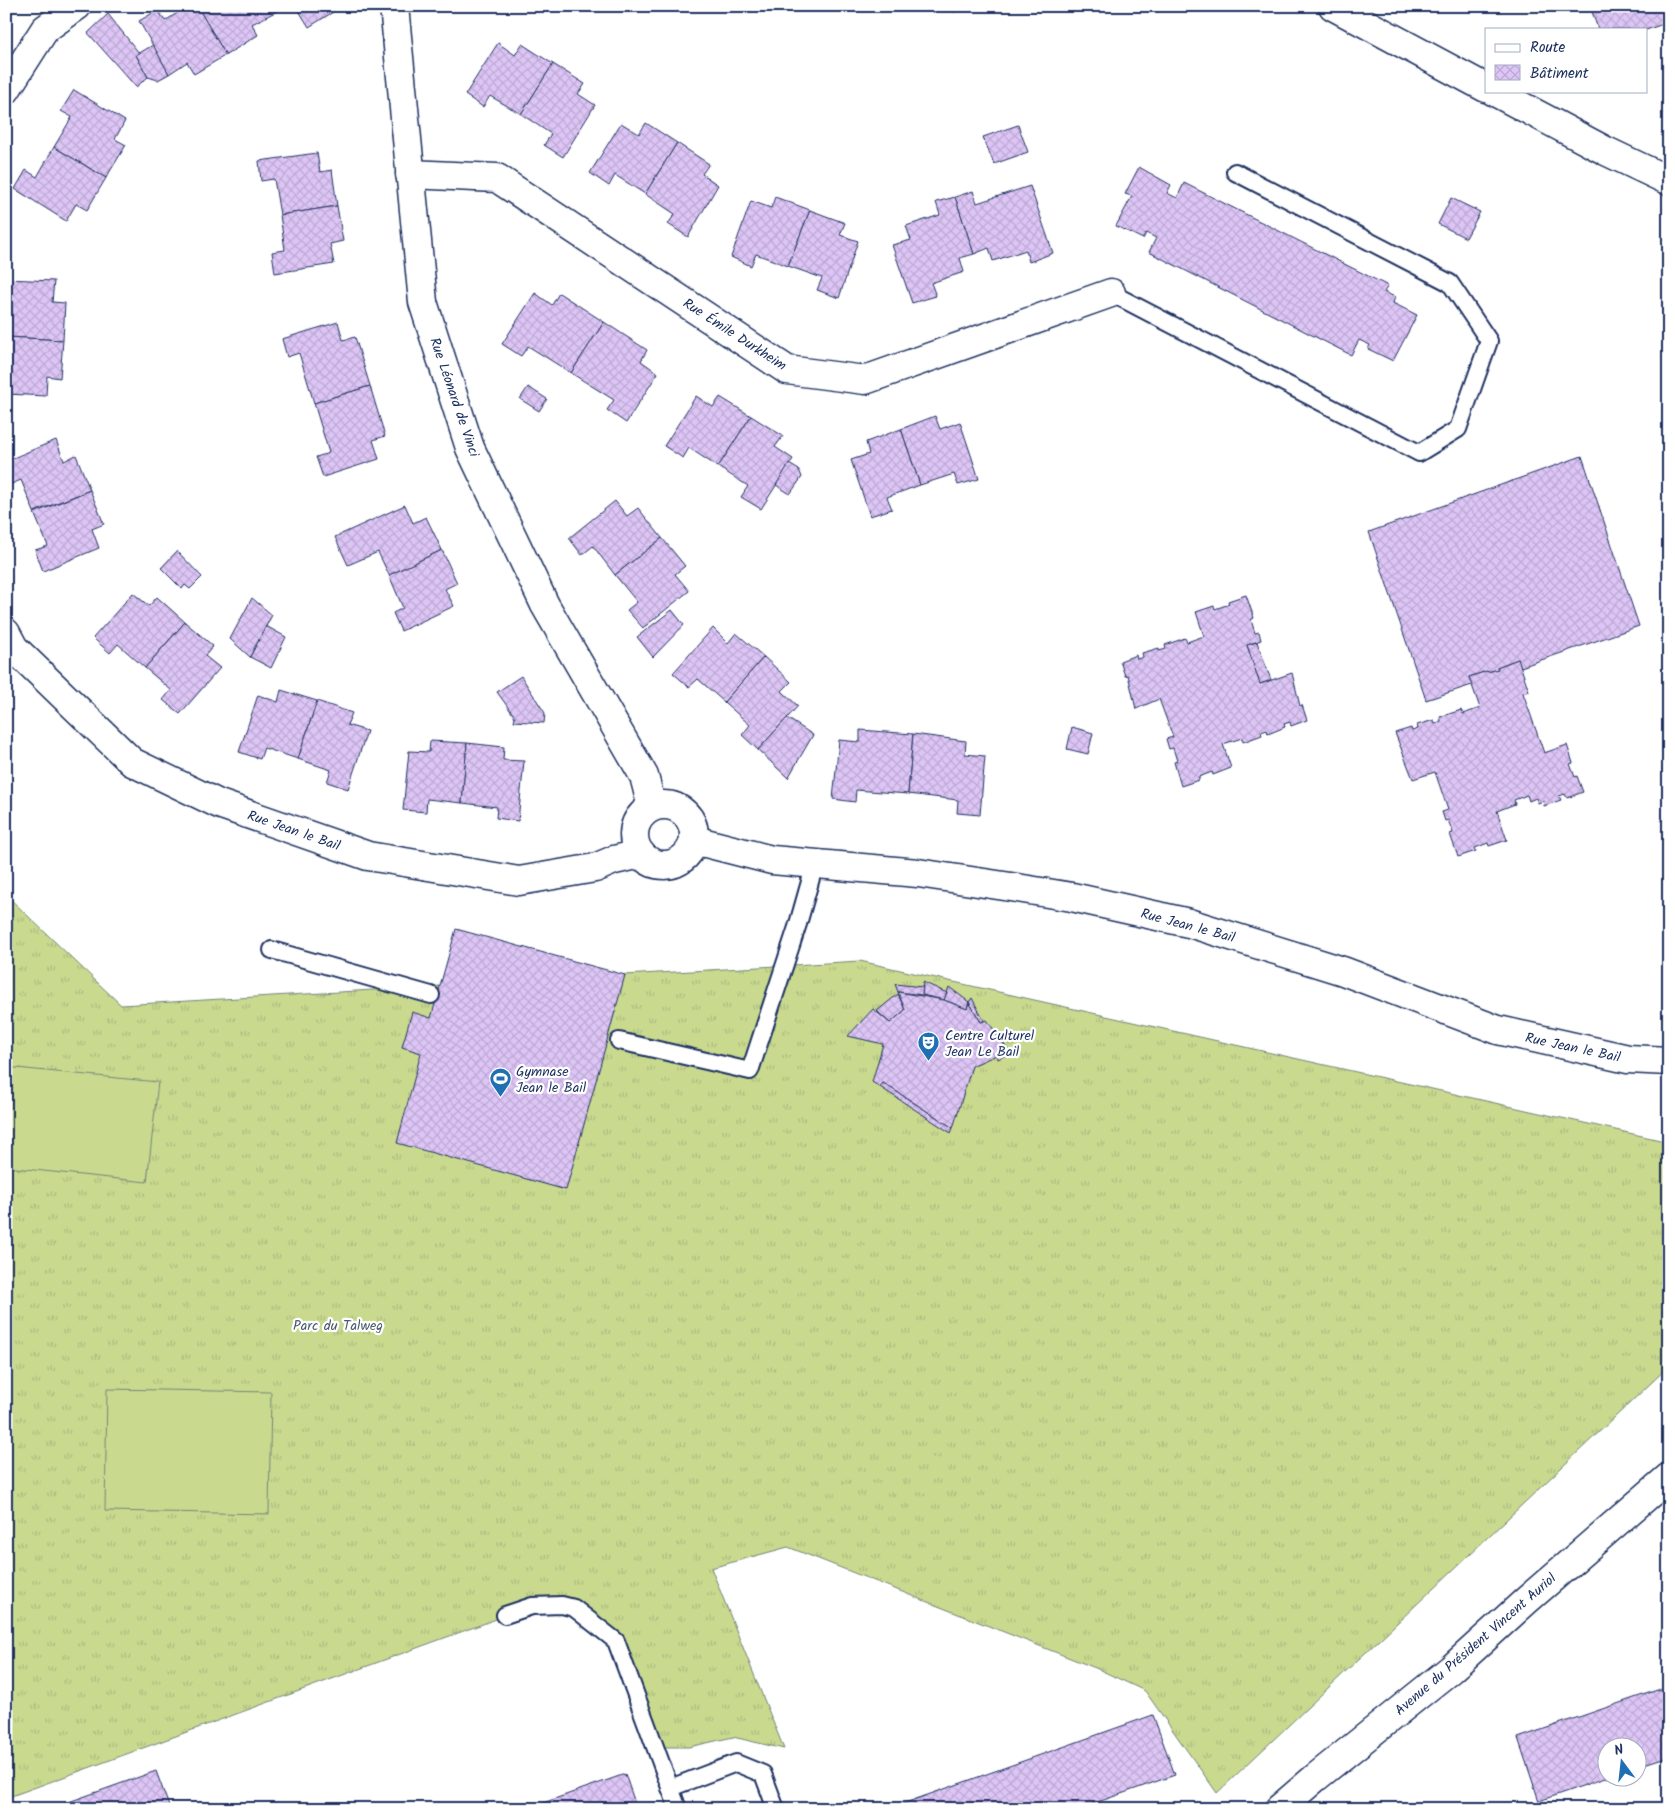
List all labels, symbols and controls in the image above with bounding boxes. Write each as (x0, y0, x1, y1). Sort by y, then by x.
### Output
legend (1485, 28, 1648, 92)
text: Route (1530, 36, 1566, 60)
text: Bâtiment (1530, 62, 1589, 86)
street label: Rue Émile Durkheim (678, 293, 791, 377)
street label: Rue Léonard de Vinci (423, 335, 485, 461)
street label: Rue Jean le Bail (244, 805, 344, 857)
street label: Rue Jean le Bail (1138, 903, 1238, 949)
place label: Centre Culturel Jean Le Bail (945, 1025, 1035, 1063)
street label: Rue Jean le Bail (1523, 1027, 1623, 1069)
theatre icon: Centre Culturel Jean Le Bail (917, 1031, 941, 1062)
place label: Gymnase Jean le Bail (516, 1061, 587, 1099)
sports icon: Gymnase Jean le Bail (488, 1067, 512, 1098)
park label: Parc du Talweg (293, 1315, 383, 1337)
street label: Avenue du Président Vincent Auriol (1390, 1568, 1562, 1721)
north arrow (1598, 1738, 1648, 1788)
text: N (1612, 1739, 1626, 1762)

